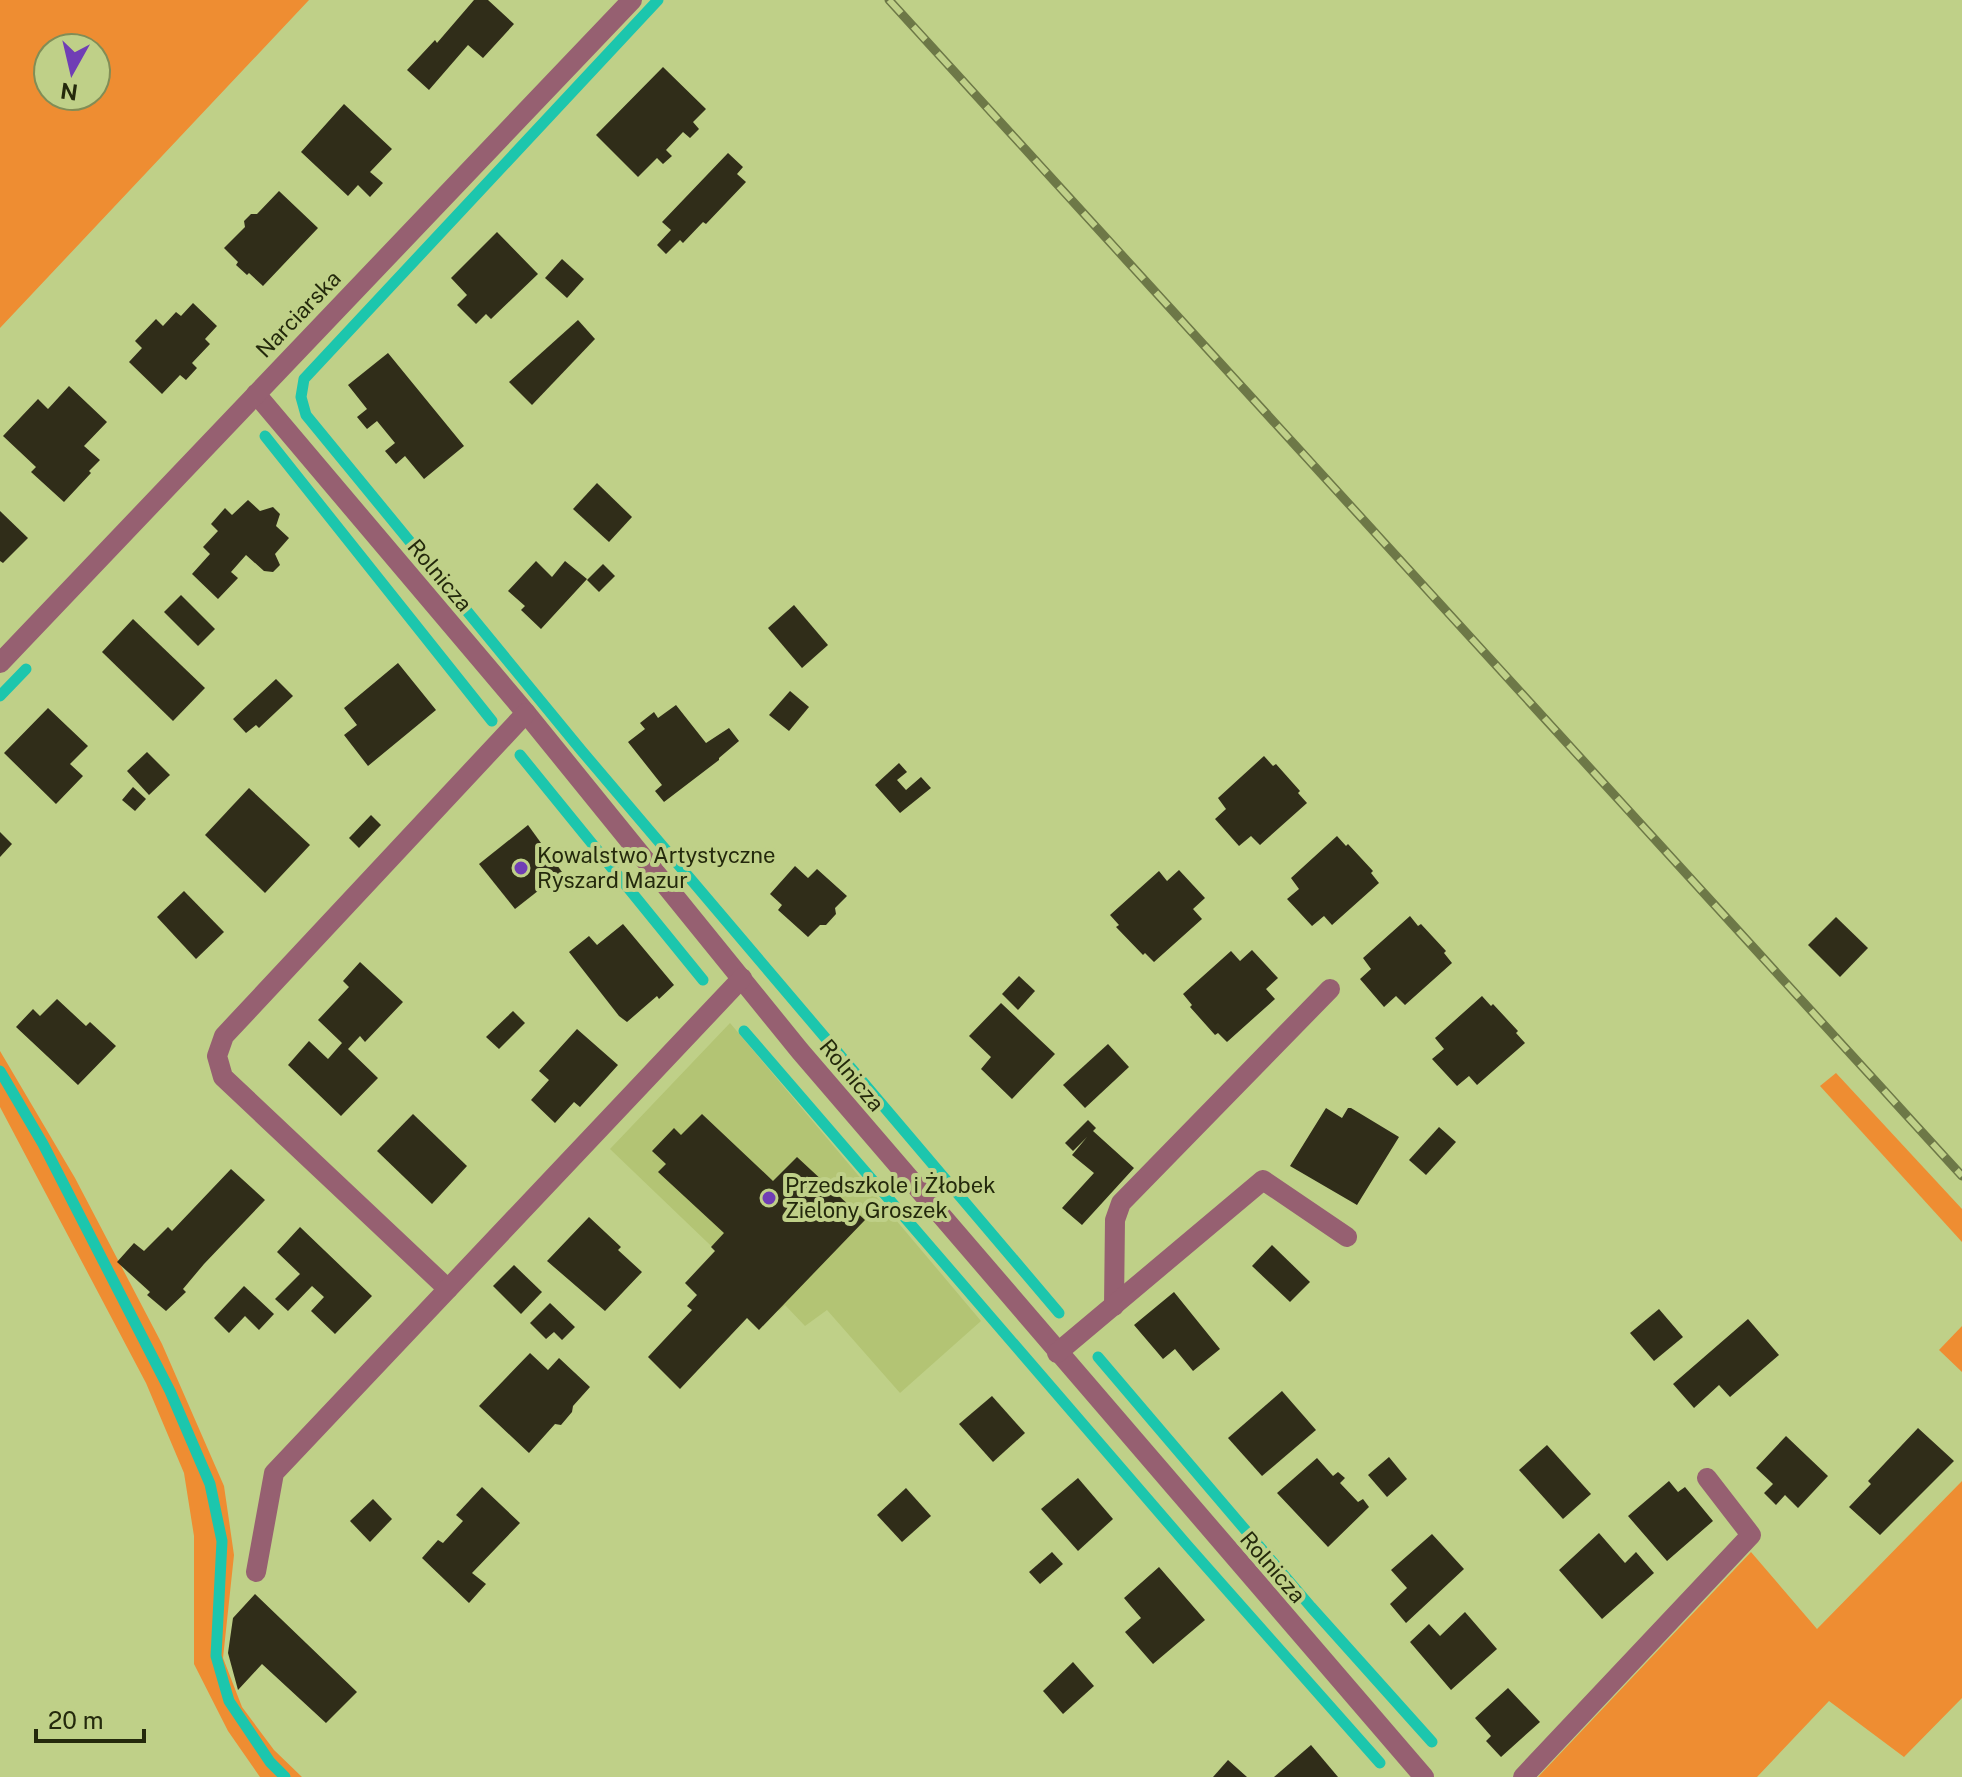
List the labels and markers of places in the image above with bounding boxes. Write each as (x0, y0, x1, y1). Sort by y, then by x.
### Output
place label: Kowalstwo Artystyczne Ryszard Mazur (537, 842, 776, 893)
marker: Kowalstwo Artystyczne Ryszard Mazur (512, 859, 530, 877)
place label: Przedszkole i Żłobek Zielony Groszek (785, 1171, 996, 1223)
marker: Przedszkole i Żłobek Zielony Groszek (760, 1189, 778, 1207)

